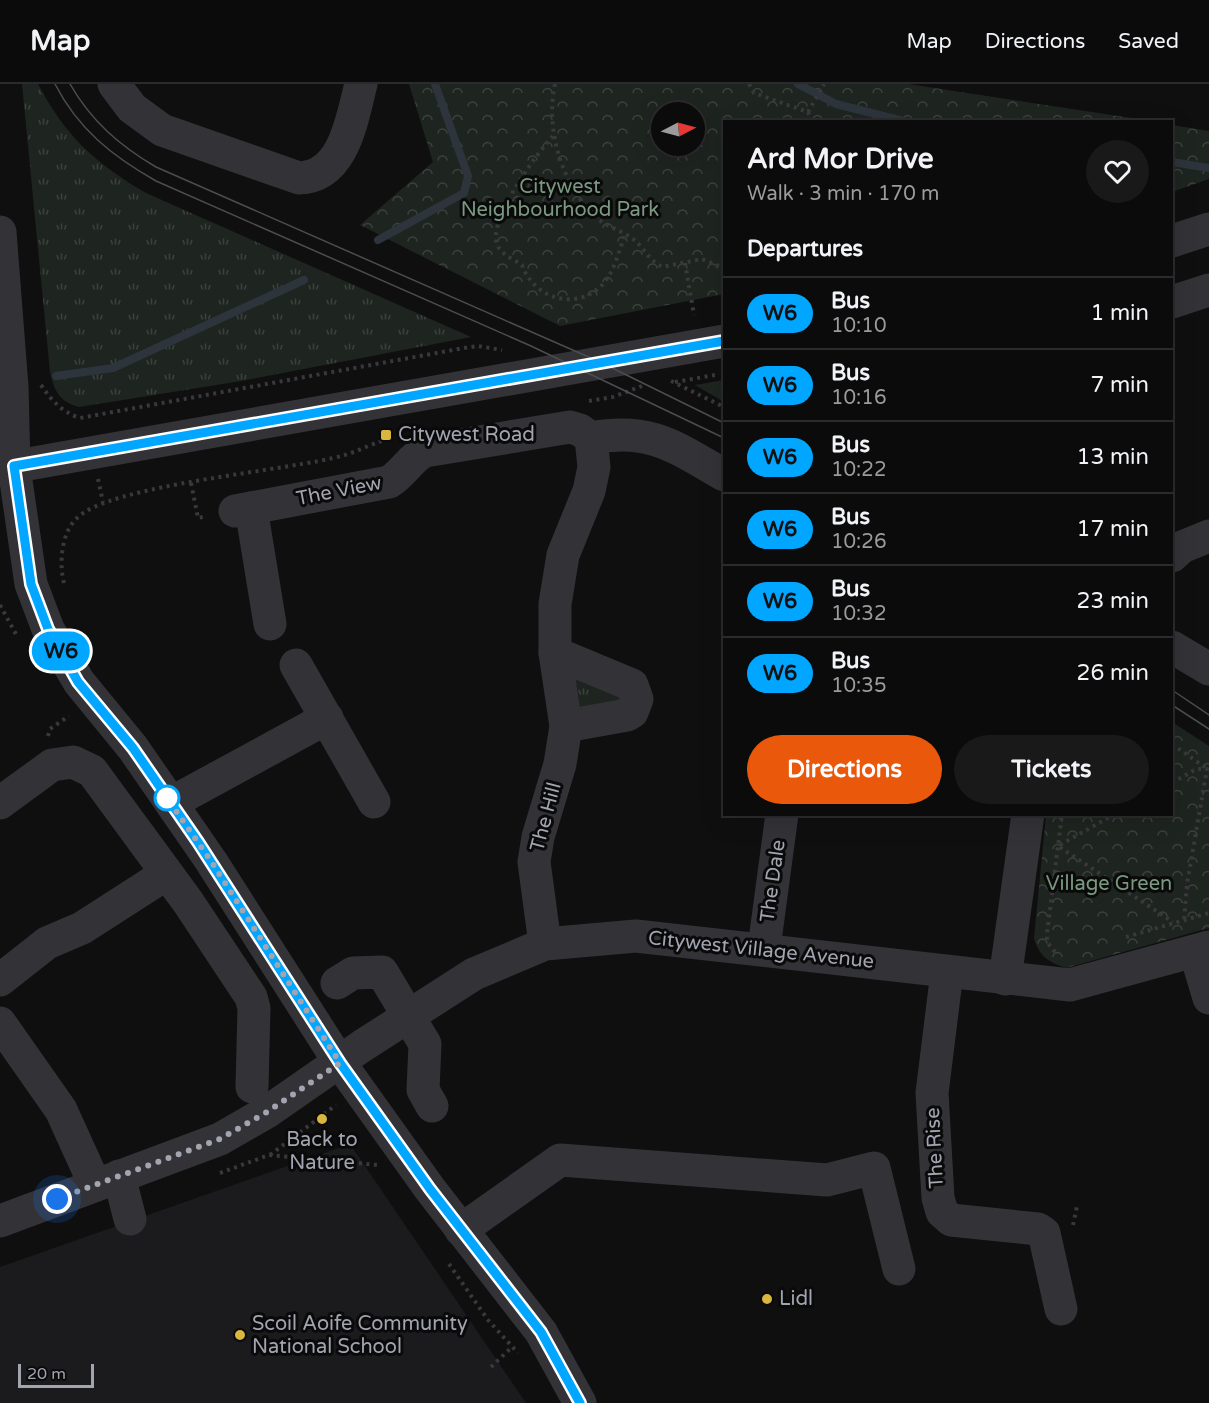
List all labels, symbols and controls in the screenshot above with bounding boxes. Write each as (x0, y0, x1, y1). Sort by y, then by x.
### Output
text: Map (30, 24, 90, 58)
text: Map (906, 29, 952, 54)
text: Directions (985, 29, 1085, 54)
text: Saved (1118, 29, 1179, 54)
north arrow (651, 102, 705, 156)
map controls (651, 102, 705, 156)
button: heart (1086, 140, 1149, 203)
text: Ard Mor Drive (747, 142, 934, 176)
park label: Citywest Neighbourhood Park (461, 175, 659, 222)
text: Walk · 3 min · 170 m (747, 182, 939, 206)
text: Departures (747, 236, 863, 262)
text: Bus (831, 288, 870, 314)
text: 1 min (1090, 300, 1149, 326)
text: W6 (763, 301, 797, 326)
text: 10:10 (831, 314, 886, 338)
text: Bus (831, 360, 870, 386)
text: 7 min (1090, 372, 1149, 398)
text: W6 (763, 373, 797, 398)
text: 10:16 (831, 386, 886, 410)
place label: Citywest Road (398, 423, 535, 447)
marker: Citywest Road (379, 428, 393, 442)
text: Bus (831, 432, 870, 458)
text: 13 min (1077, 444, 1149, 470)
text: W6 (763, 445, 797, 470)
text: 10:22 (831, 458, 886, 482)
street label: The View (294, 471, 384, 511)
text: Bus (831, 504, 870, 530)
text: 17 min (1077, 516, 1149, 542)
text: W6 (763, 517, 797, 542)
text: 10:26 (831, 530, 886, 554)
text: Bus (831, 576, 870, 602)
text: 23 min (1077, 588, 1149, 614)
text: W6 (763, 589, 797, 614)
text: 10:32 (831, 602, 886, 626)
line badge: W6 (34, 632, 88, 670)
text: W6 (44, 639, 78, 664)
text: Bus (831, 648, 870, 674)
text: 26 min (1077, 660, 1149, 686)
text: W6 (763, 661, 797, 686)
text: 10:35 (831, 674, 886, 698)
button: Directions (747, 735, 942, 804)
button: Tickets (954, 735, 1149, 804)
street label: The Hill (525, 780, 567, 854)
unlabelled marker (154, 785, 180, 811)
street label: The Dale (755, 838, 791, 924)
park label: Village Green (1046, 872, 1172, 896)
street label: Citywest Village Avenue (647, 926, 875, 974)
street label: The Rise (921, 1107, 949, 1189)
marker: Back to Nature (315, 1112, 329, 1126)
place label: Back to Nature (286, 1128, 358, 1175)
your location (42, 1184, 72, 1214)
place label: Lidl (779, 1287, 813, 1311)
marker: Lidl (760, 1292, 774, 1306)
place label: Scoil Aoife Community National School (252, 1312, 468, 1359)
marker: Scoil Aoife Community National School (233, 1328, 247, 1342)
scale bar (18, 1361, 94, 1388)
text: 20 m (27, 1364, 66, 1384)

